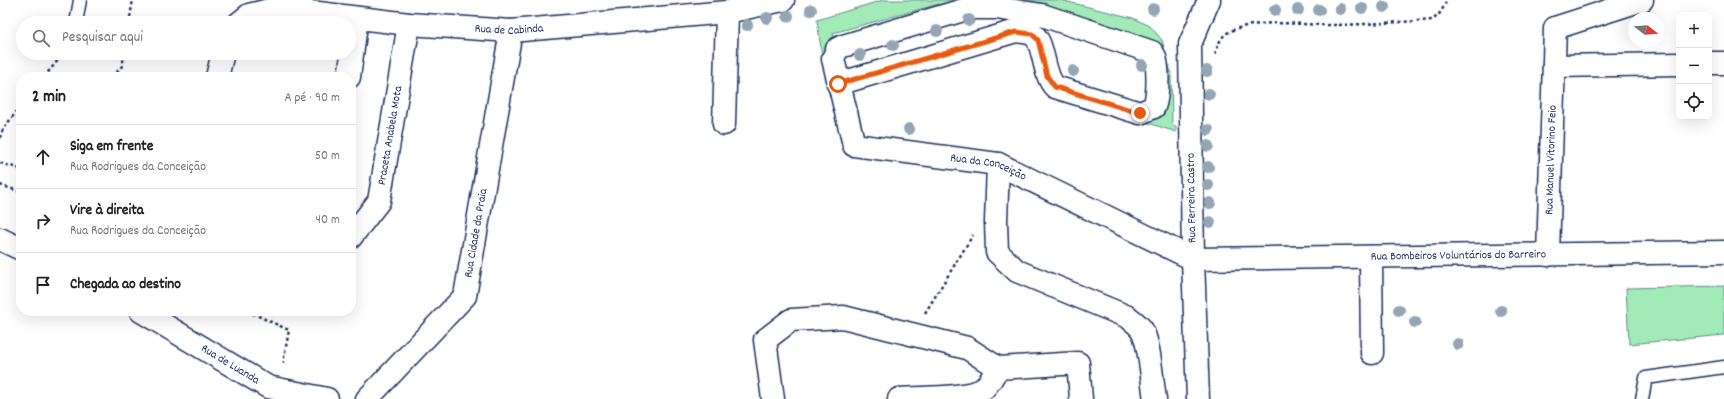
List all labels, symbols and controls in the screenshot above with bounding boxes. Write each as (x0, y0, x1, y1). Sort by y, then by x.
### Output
north arrow (1628, 12, 1664, 48)
map controls (1676, 12, 1712, 120)
button: + (1676, 12, 1712, 48)
search box (16, 16, 356, 60)
street label: Rua de Cabinda (474, 20, 545, 40)
icon: search (30, 27, 52, 49)
text: Pesquisar aqui (62, 27, 143, 49)
button: − (1676, 48, 1712, 84)
route start (829, 75, 847, 93)
street label: Praceta Anabela Mota (373, 84, 407, 186)
button: locate (1676, 84, 1712, 120)
text: 2 min (32, 86, 66, 110)
text: A pé · 90 m (284, 89, 340, 108)
route end (1131, 104, 1149, 122)
street label: Rua Manuel Vitorino Feio (1541, 105, 1561, 215)
text: Siga em frente (70, 136, 153, 158)
icon: ahead (32, 146, 54, 168)
text: 50 m (315, 147, 340, 166)
street label: Rua da Conceição (949, 149, 1029, 185)
street label: Rua Ferreira Castro (1183, 153, 1201, 243)
text: Rua Rodrigues da Conceição (70, 158, 206, 177)
street label: Rua Cidade da Praia (460, 187, 492, 279)
text: Vire à direita (70, 200, 144, 222)
icon: right (32, 210, 54, 232)
text: 40 m (316, 211, 340, 230)
text: Rua Rodrigues da Conceição (70, 222, 206, 241)
street label: Rua Bombeiros Voluntários do Barreiro (1371, 246, 1546, 265)
icon: arrive (32, 274, 54, 296)
text: Chegada ao destino (70, 274, 181, 296)
street label: Rua de Luanda (198, 340, 263, 389)

